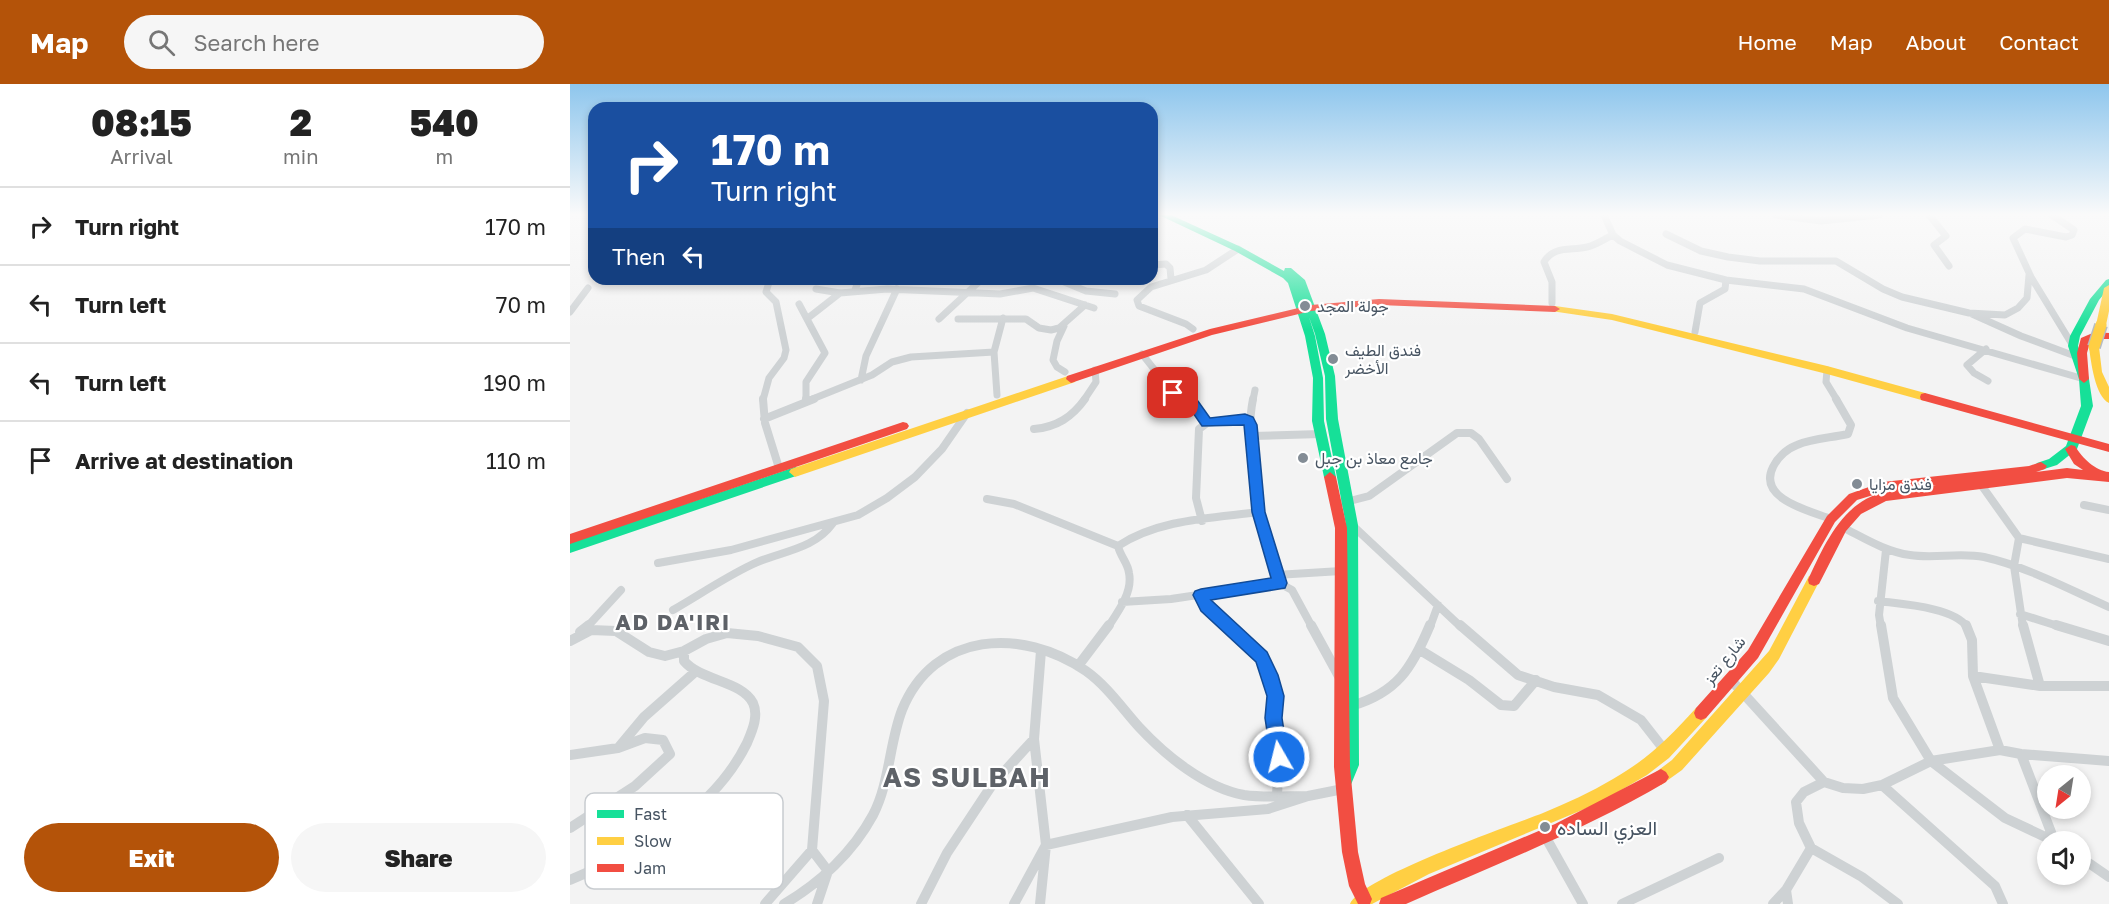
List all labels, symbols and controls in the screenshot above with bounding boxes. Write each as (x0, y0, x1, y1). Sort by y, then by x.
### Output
search box (124, 15, 544, 69)
text: Map (30, 26, 88, 59)
icon: search (145, 26, 178, 59)
text: Search here (193, 29, 319, 56)
text: Home (1737, 29, 1797, 55)
text: Map (1830, 29, 1873, 55)
text: About (1906, 29, 1966, 55)
text: Contact (1999, 29, 2079, 55)
text: 08:15 (91, 101, 192, 144)
text: 2 (290, 101, 312, 144)
text: 540 (410, 101, 479, 144)
text: 170 m (711, 124, 830, 174)
icon: right (612, 126, 690, 204)
text: Arrival (110, 144, 173, 168)
text: min (283, 144, 318, 168)
text: m (435, 144, 453, 168)
text: Turn right (711, 175, 837, 207)
icon: right (24, 210, 57, 243)
text: Turn right (75, 213, 179, 240)
text: 170 m (485, 213, 546, 240)
icon: left (677, 240, 710, 273)
text: Then (612, 243, 665, 270)
icon: left (24, 288, 57, 321)
text: Turn left (75, 291, 166, 318)
text: 70 m (496, 291, 546, 318)
place label: جولة المجد (1317, 296, 1389, 317)
marker: جولة المجد (1298, 299, 1312, 313)
place label: فندق الطيف الأخضر (1344, 340, 1421, 379)
marker: فندق الطيف الأخضر (1326, 352, 1340, 366)
icon: left (24, 366, 57, 399)
pin (1147, 367, 1198, 418)
text: Turn left (75, 369, 166, 396)
text: 190 m (483, 369, 546, 396)
icon: arrive (1156, 376, 1189, 409)
icon: arrive (24, 444, 57, 477)
text: Arrive at destination (75, 447, 293, 474)
text: 110 m (486, 447, 546, 474)
place label: جامع معاذ بن جبل (1315, 448, 1433, 470)
marker: جامع معاذ بن جبل (1296, 451, 1310, 465)
place label: فندق مزايا (1869, 474, 1932, 495)
marker: فندق مزايا (1850, 477, 1864, 491)
district label: AD DA'IRI (615, 608, 731, 635)
street label: شارع تعز (1698, 632, 1751, 690)
position arrow (1247, 725, 1311, 789)
district label: AS SULBAH (883, 761, 1051, 793)
north arrow (2037, 765, 2091, 819)
map controls (2037, 765, 2091, 885)
legend (585, 793, 783, 889)
text: Fast (634, 804, 667, 824)
place label: العزي الساده (1557, 815, 1657, 845)
marker: العزي الساده (1538, 820, 1552, 834)
button: Exit (24, 823, 279, 892)
button: Share (291, 823, 546, 892)
text: Slow (634, 831, 672, 851)
button: sound (2037, 831, 2091, 885)
text: Jam (634, 858, 666, 878)

